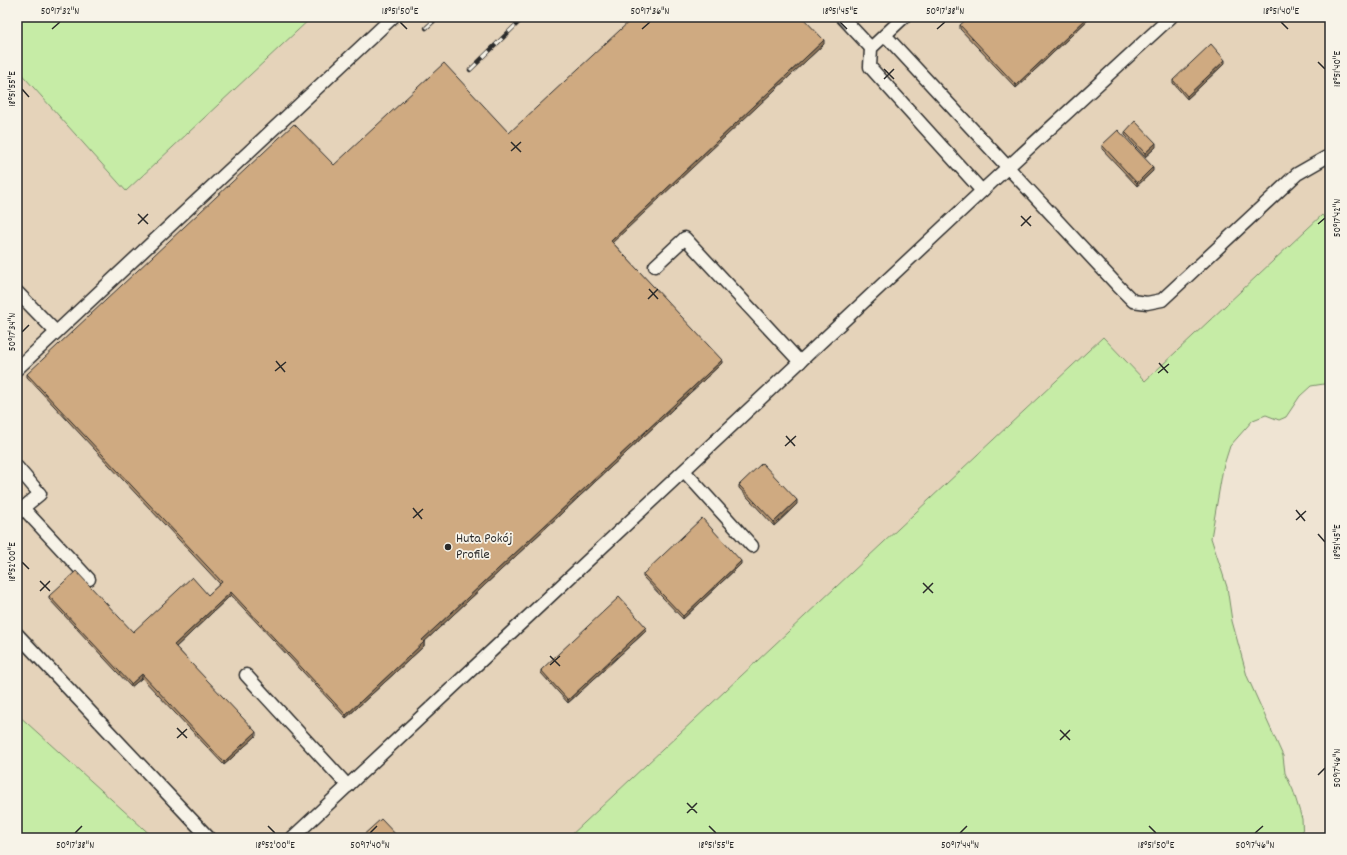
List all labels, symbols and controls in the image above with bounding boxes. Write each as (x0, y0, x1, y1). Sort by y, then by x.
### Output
text: 50°17'32"N (41, 5, 79, 19)
text: 18°51'50"E (382, 5, 419, 19)
text: 50°17'36"N (630, 5, 670, 19)
text: 18°51'45"E (822, 5, 858, 19)
text: 50°17'38"N (926, 5, 964, 19)
text: 18°51'40"E (1263, 5, 1299, 19)
text: 18°51'40"E (1331, 51, 1345, 87)
text: 18°51'55"E (6, 71, 20, 107)
text: 50°17'42"N (1331, 199, 1345, 237)
text: 50°17'34"N (6, 313, 20, 351)
text: 18°51'45"E (1331, 524, 1345, 560)
place label: Huta Pokój Profile (456, 529, 512, 565)
text: 18°52'00"E (6, 542, 20, 582)
marker: Huta Pokój Profile (443, 542, 453, 552)
text: 50°17'46"N (1331, 749, 1345, 787)
text: 50°17'38"N (56, 839, 94, 853)
text: 18°52'00"E (255, 839, 295, 853)
text: 50°17'40"N (350, 839, 390, 853)
text: 18°51'55"E (698, 839, 734, 853)
text: 50°17'44"N (941, 839, 979, 853)
text: 18°51'50"E (1138, 839, 1175, 853)
text: 50°17'46"N (1236, 839, 1274, 853)

